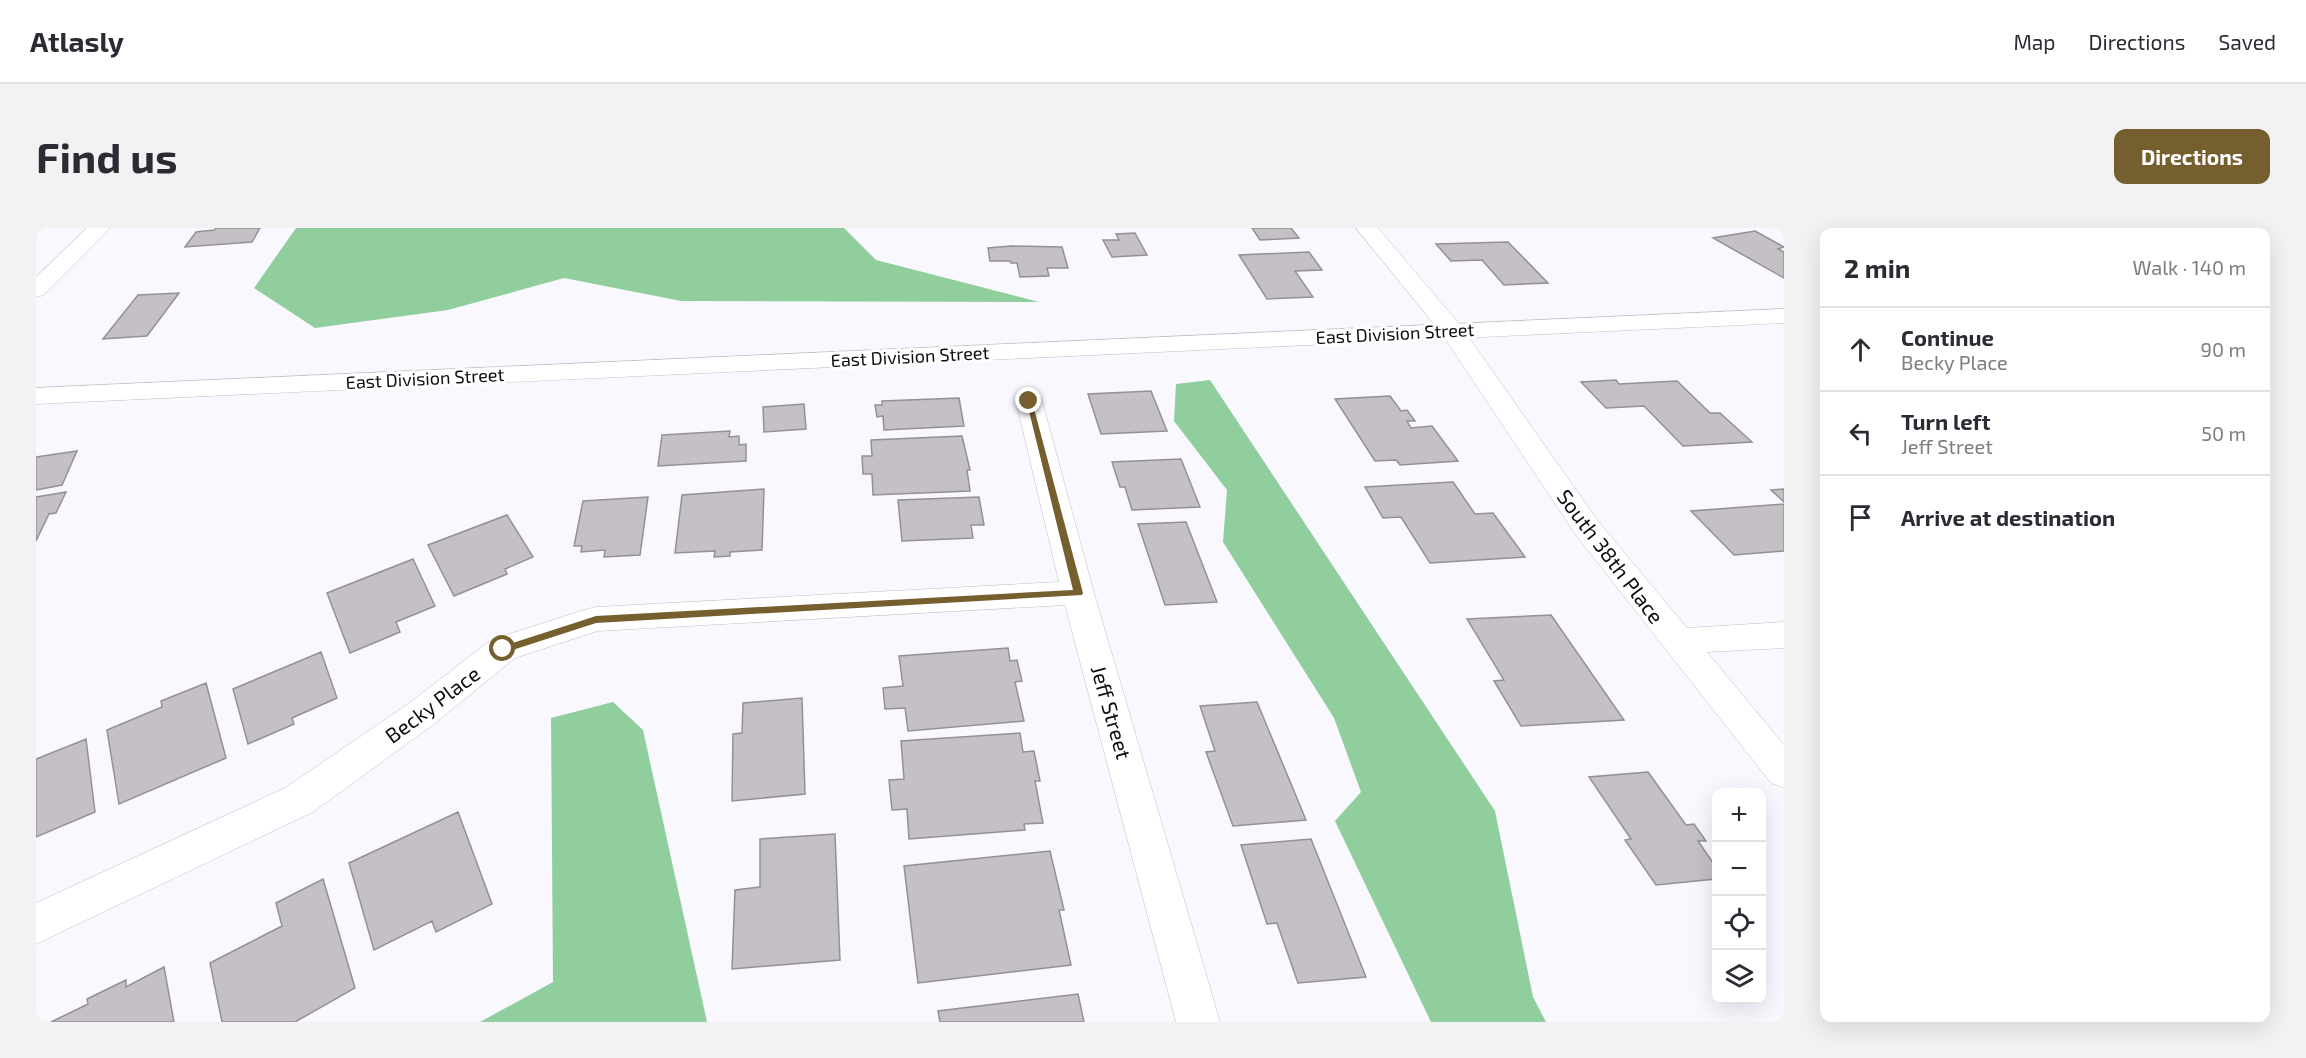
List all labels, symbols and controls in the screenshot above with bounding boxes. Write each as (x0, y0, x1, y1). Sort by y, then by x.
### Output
text: Atlasly (30, 24, 124, 58)
text: Map (2013, 29, 2056, 54)
text: Directions (2089, 29, 2185, 54)
text: Saved (2218, 29, 2276, 54)
button: Directions (2114, 129, 2270, 184)
text: Find us (36, 131, 178, 181)
text: 2 min (1844, 252, 1910, 283)
text: Walk · 140 m (2132, 255, 2246, 279)
street label: East Division Street (1315, 318, 1475, 348)
text: Continue (1901, 324, 1994, 350)
icon: ahead (1844, 333, 1877, 366)
text: 90 m (2201, 337, 2246, 361)
street label: East Division Street (830, 341, 990, 371)
text: Becky Place (1901, 350, 2008, 374)
street label: East Division Street (345, 363, 505, 393)
route end (1015, 387, 1041, 413)
text: Turn left (1901, 408, 1990, 434)
icon: left (1844, 417, 1877, 450)
text: 50 m (2201, 421, 2246, 445)
text: Jeff Street (1901, 434, 1993, 458)
street label: South 38th Place (1552, 484, 1670, 628)
icon: arrive (1844, 501, 1877, 534)
text: Arrive at destination (1901, 504, 2115, 530)
route start (489, 635, 515, 661)
street label: Becky Place (380, 660, 484, 748)
street label: Jeff Street (1087, 662, 1137, 762)
map controls (1712, 788, 1766, 1004)
button: + (1712, 788, 1766, 842)
button: − (1712, 842, 1766, 896)
button: locate (1712, 896, 1766, 950)
button: layers (1712, 950, 1766, 1004)

